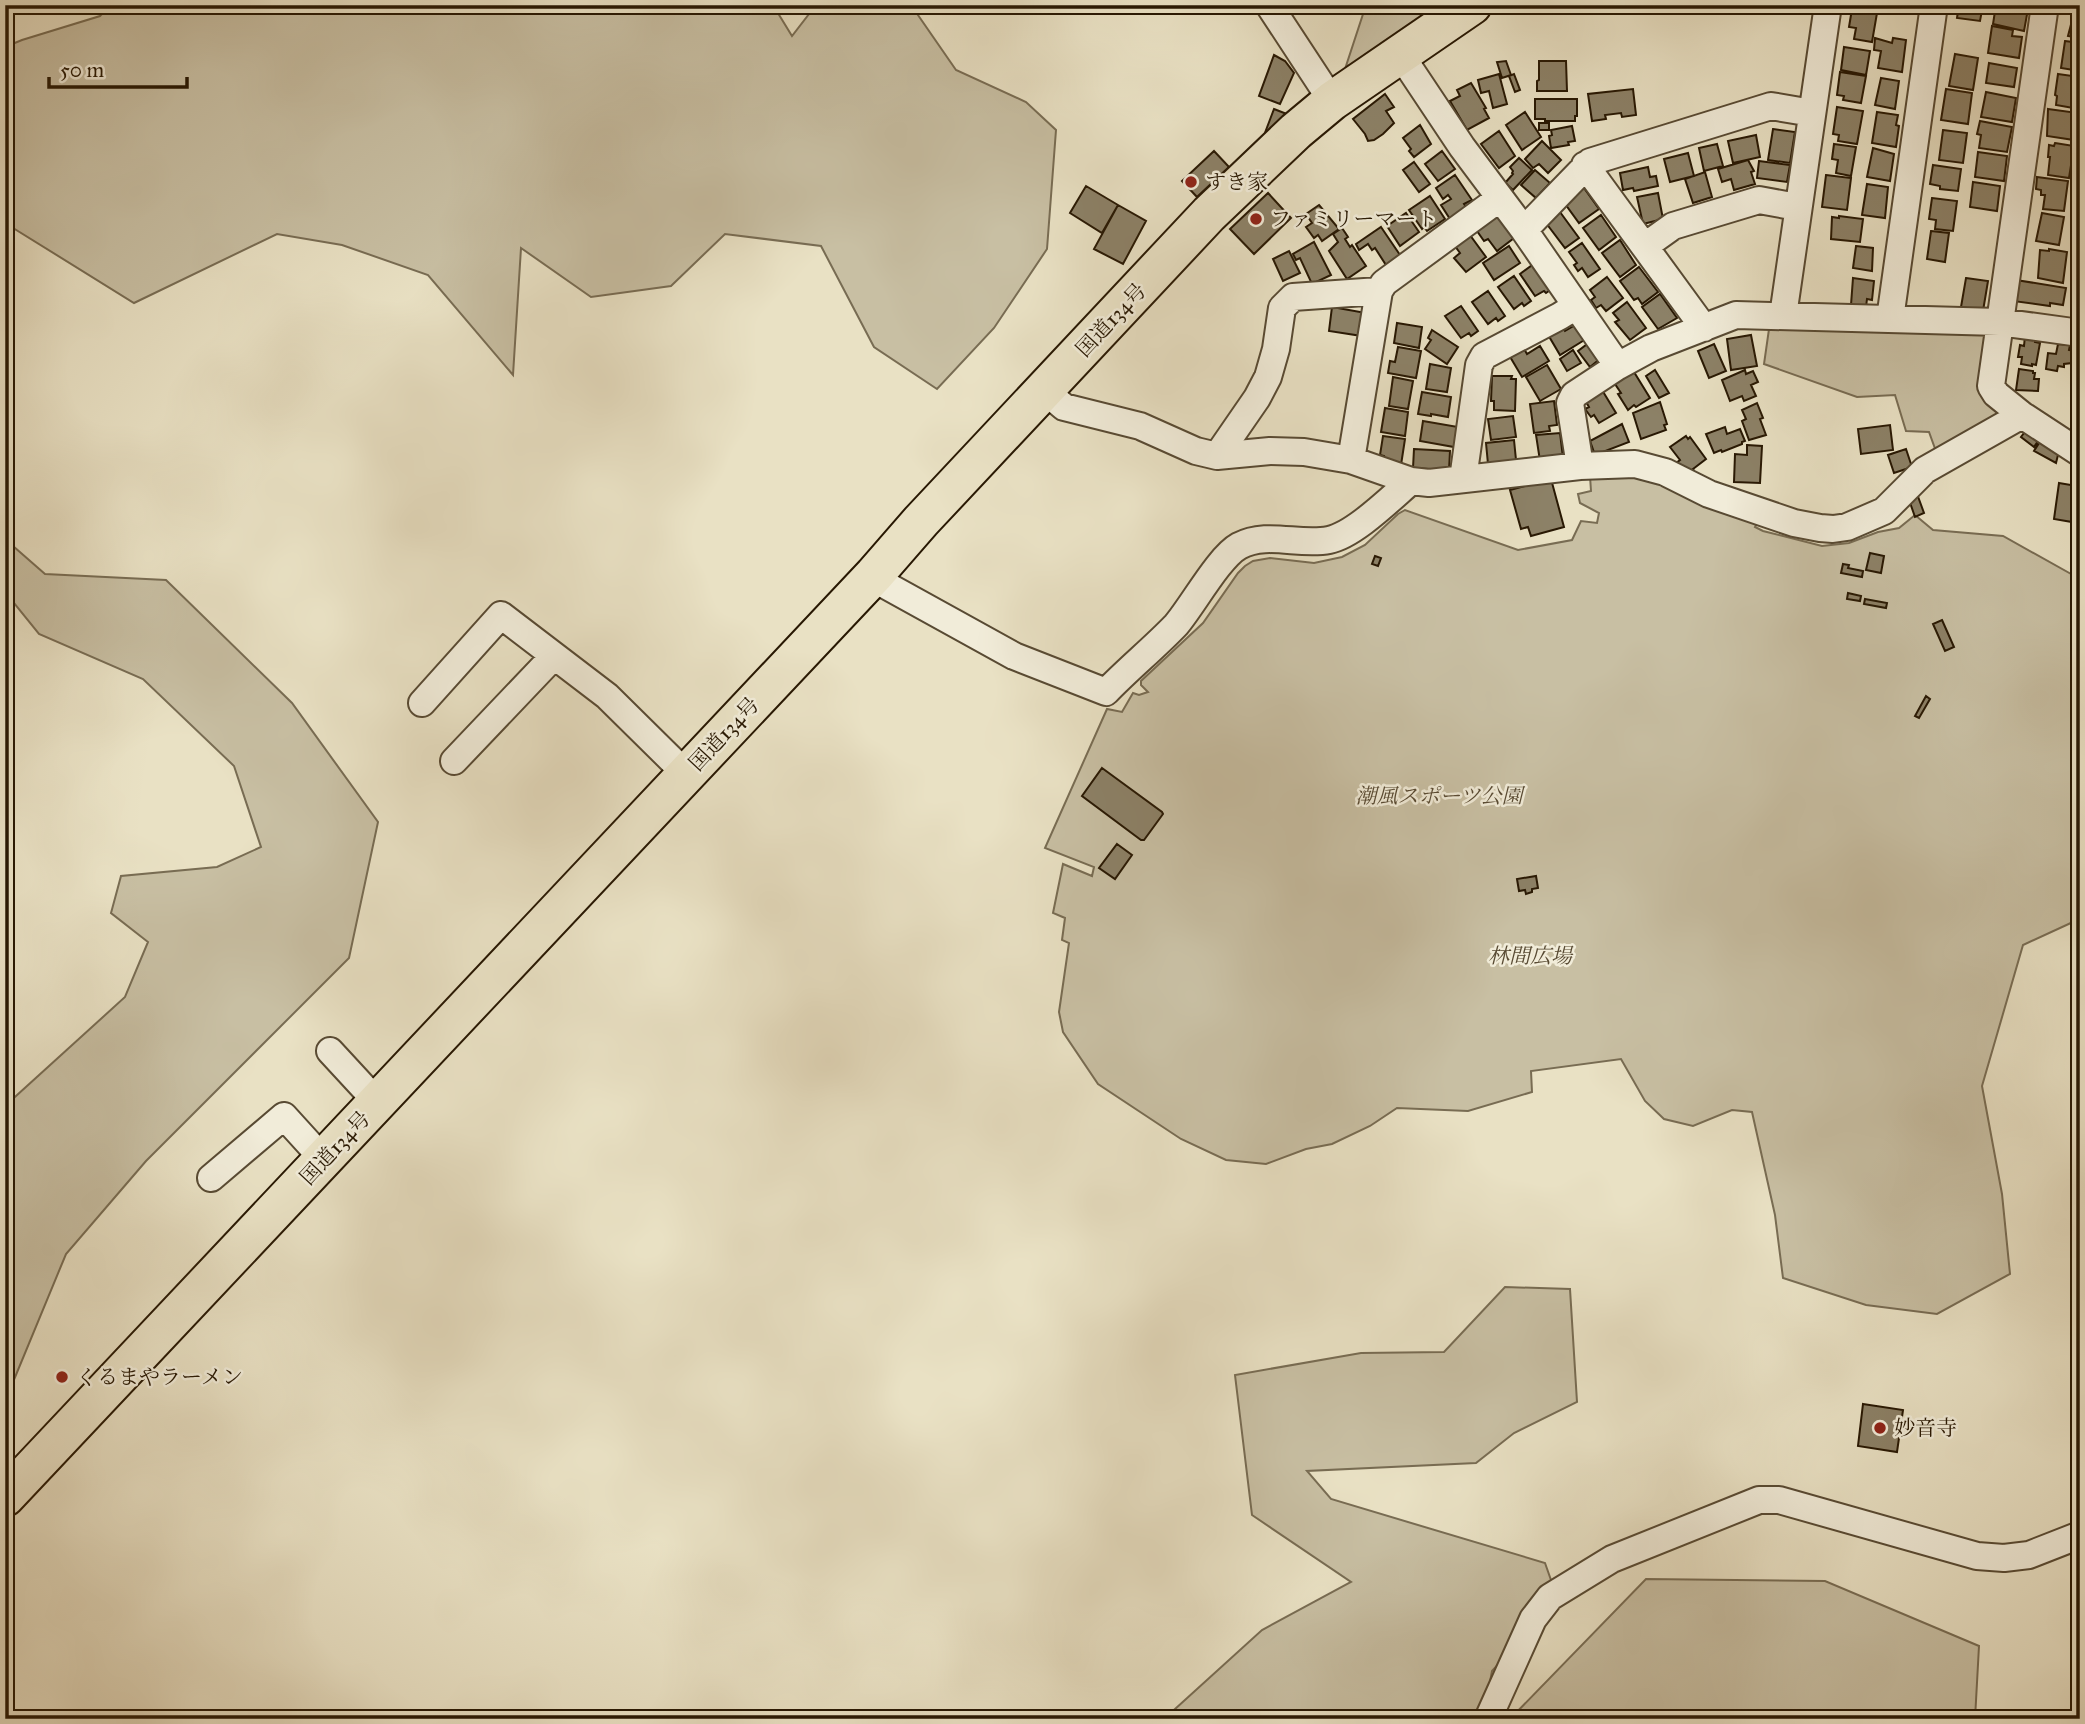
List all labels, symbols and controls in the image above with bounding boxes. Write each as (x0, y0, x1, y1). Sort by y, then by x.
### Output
scale bar (49, 46, 187, 90)
text: 50 m (60, 57, 105, 83)
place label: すき家 (1205, 169, 1268, 195)
marker: すき家 (1183, 174, 1199, 190)
place label: ファミリーマート (1270, 206, 1438, 232)
marker: ファミリーマート (1248, 211, 1264, 227)
street label: 国道134号 (1070, 278, 1152, 362)
street label: 国道134号 (683, 692, 765, 776)
park label: 潮風スポーツ公園 (1355, 783, 1526, 809)
park label: 林間広場 (1488, 943, 1574, 969)
street label: 国道134号 (294, 1106, 376, 1190)
place label: くるまやラーメン (76, 1364, 243, 1390)
marker: くるまやラーメン (54, 1369, 70, 1385)
place label: 妙音寺 (1894, 1415, 1957, 1441)
marker: 妙音寺 (1872, 1420, 1888, 1436)

